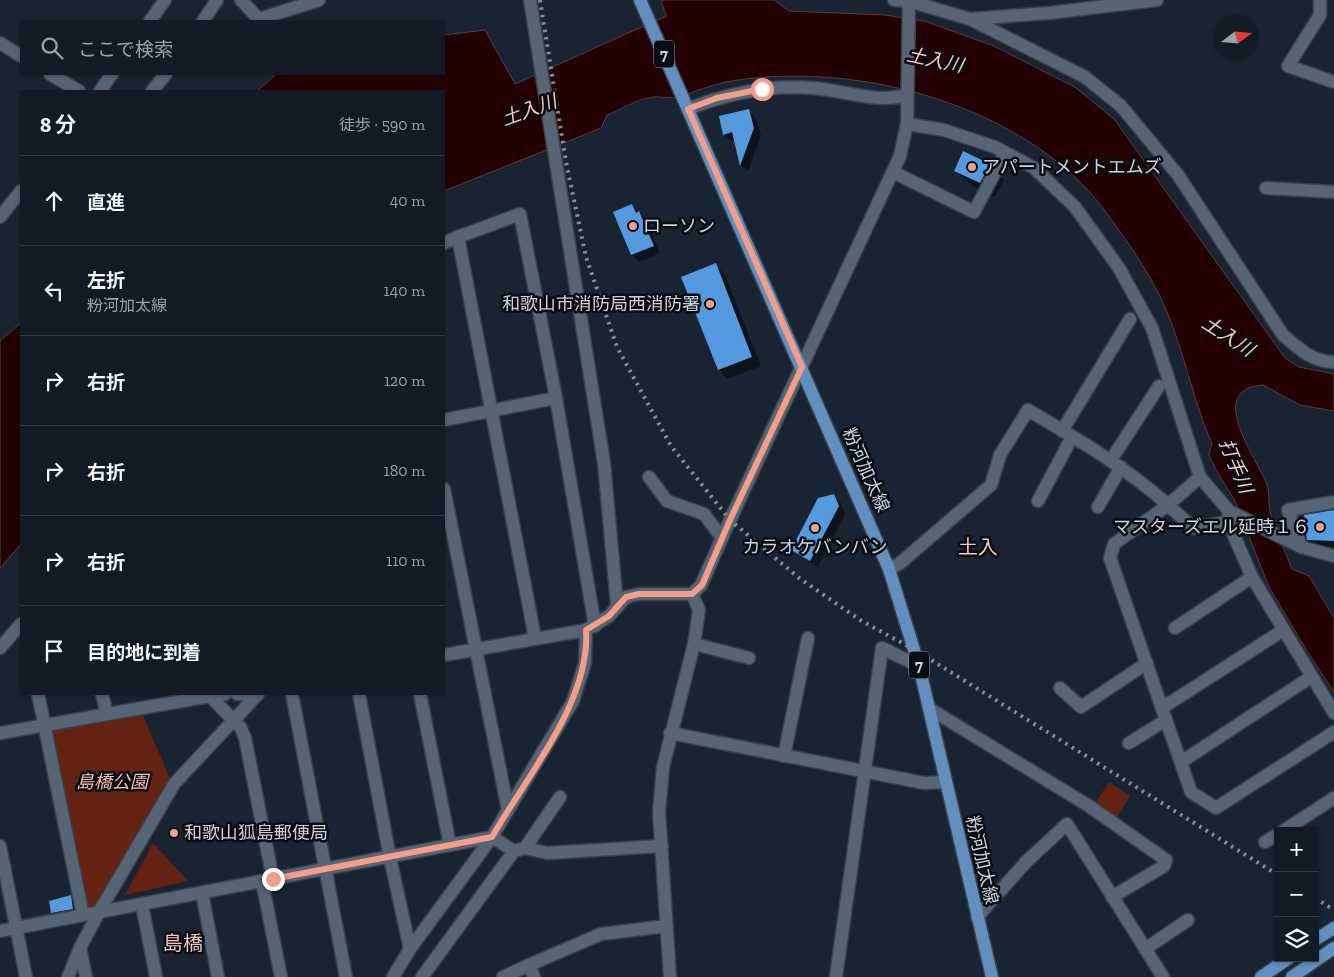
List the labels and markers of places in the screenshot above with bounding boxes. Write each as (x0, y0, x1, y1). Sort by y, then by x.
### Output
place label: アパートメントエムズ (982, 156, 1162, 178)
marker: アパートメントエムズ (966, 161, 978, 173)
place label: ローソン (643, 215, 715, 237)
marker: ローソン (627, 220, 639, 232)
place label: 和歌山市消防局西消防署 (502, 293, 700, 315)
marker: 和歌山市消防局西消防署 (704, 298, 716, 310)
place label: マスターズエル延時１６ (1113, 516, 1310, 538)
marker: マスターズエル延時１６ (1314, 521, 1326, 533)
marker: カラオケバンバン (809, 522, 821, 534)
place label: カラオケバンバン (742, 536, 888, 558)
place label: 和歌山狐島郵便局 (184, 822, 328, 844)
marker: 和歌山狐島郵便局 (168, 827, 180, 839)

